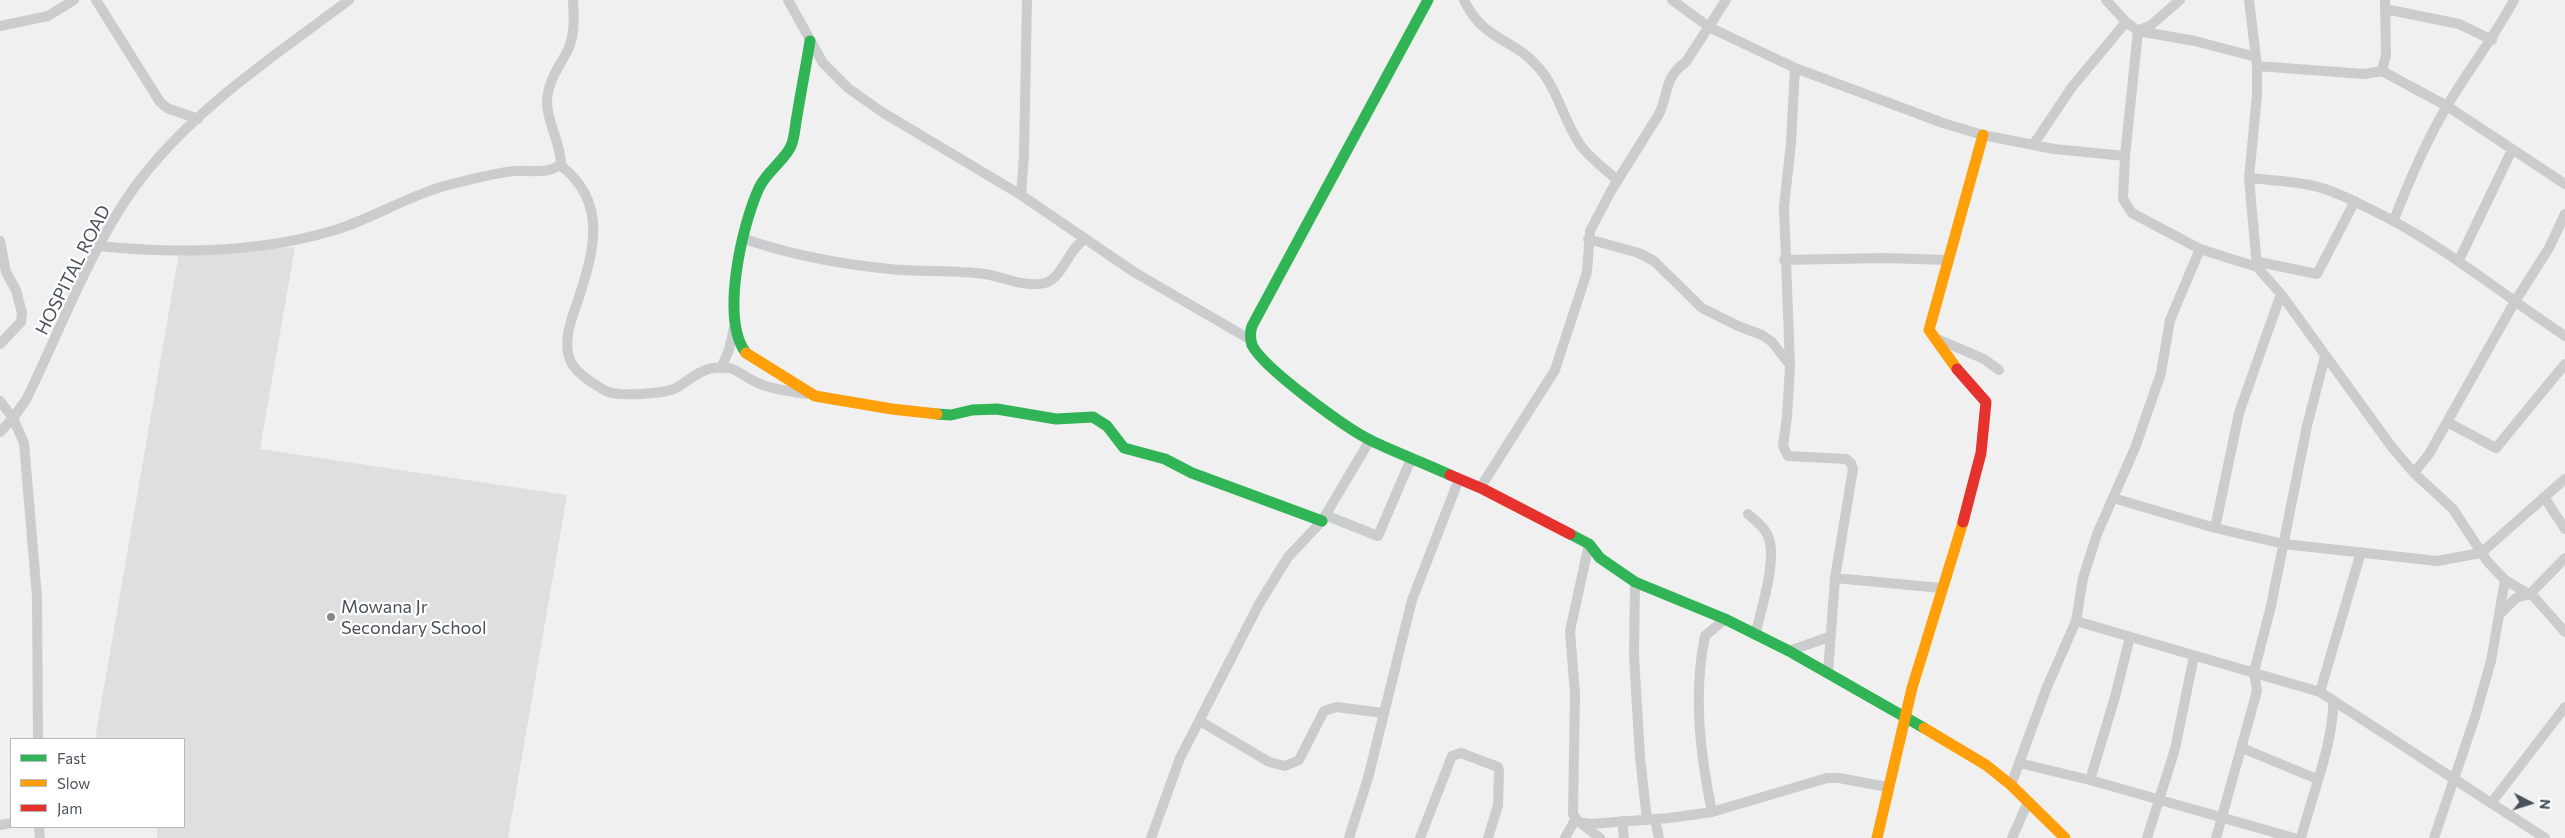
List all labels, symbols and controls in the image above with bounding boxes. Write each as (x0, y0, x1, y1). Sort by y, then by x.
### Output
street label: HOSPITAL ROAD (31, 201, 115, 339)
place label: Mowana Jr Secondary School (341, 596, 487, 638)
marker: Mowana Jr Secondary School (325, 611, 337, 623)
legend (10, 738, 185, 828)
text: Fast (57, 749, 86, 767)
text: Slow (57, 774, 90, 792)
north arrow (2505, 778, 2555, 828)
text: N (2537, 798, 2554, 810)
text: Jam (57, 799, 82, 817)

